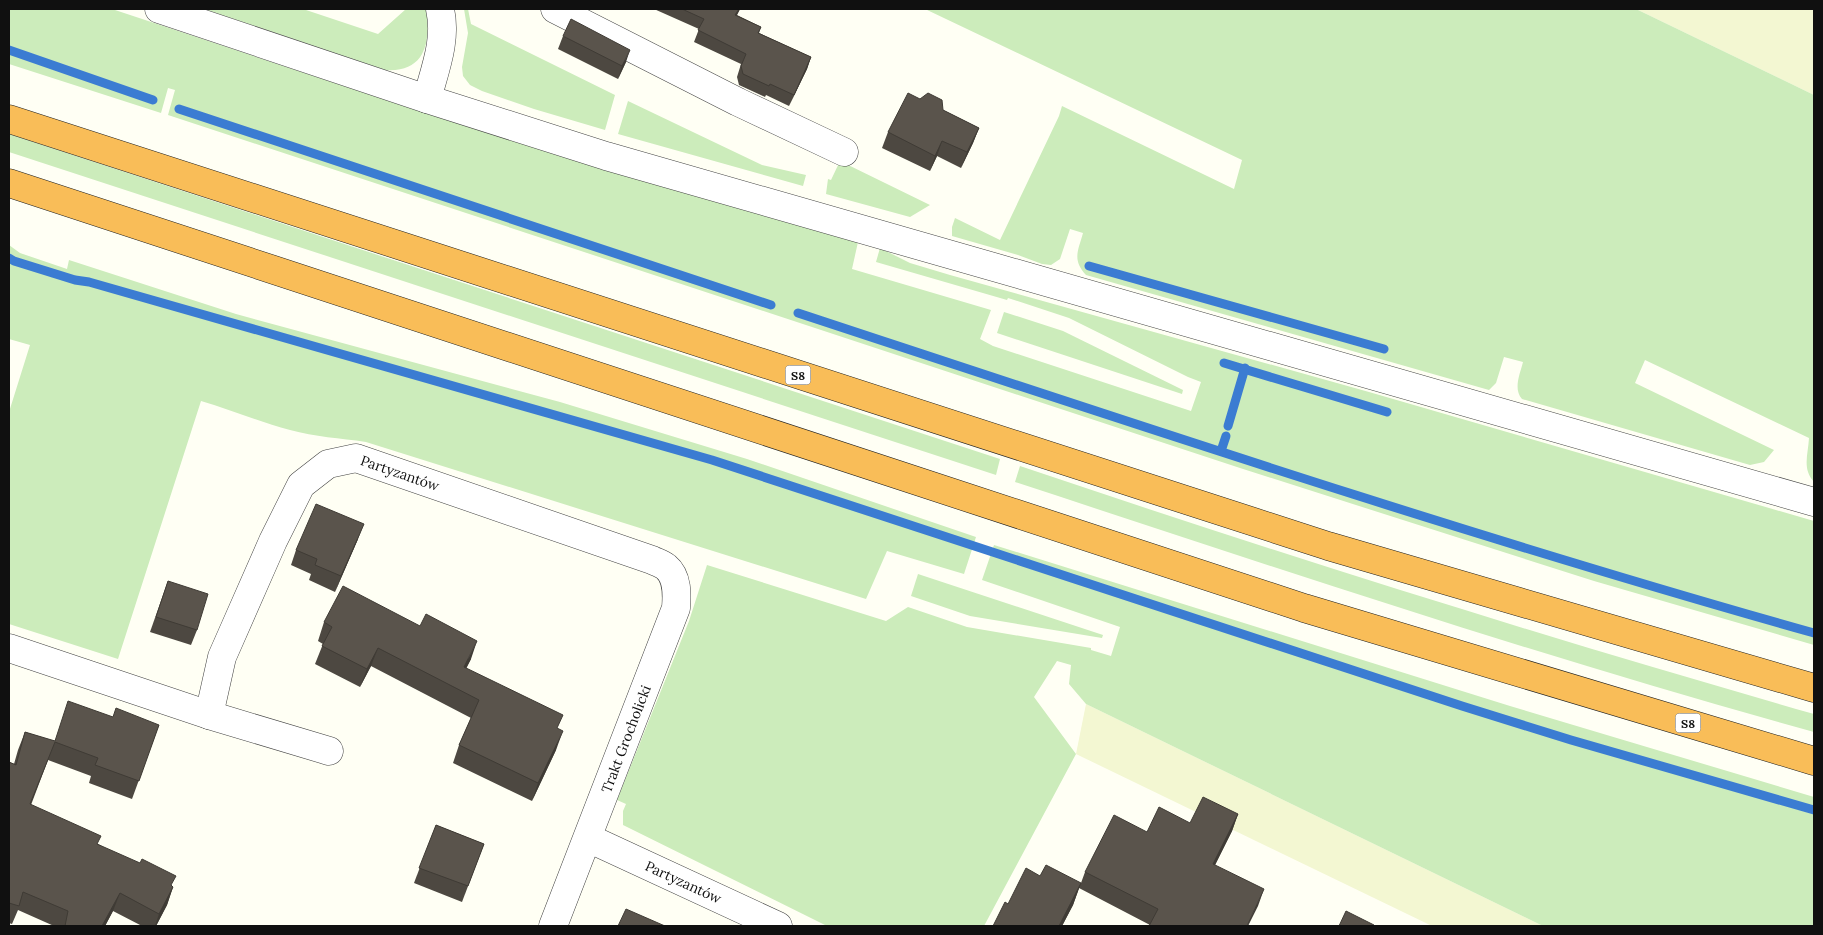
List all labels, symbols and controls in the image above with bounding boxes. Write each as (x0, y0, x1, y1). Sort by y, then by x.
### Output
road number: S8 (786, 366, 810, 384)
street label: Partyzantów (358, 451, 442, 495)
street label: Trakt Grocholicki (597, 682, 655, 795)
road number: S8 (1676, 714, 1700, 732)
street label: Partyzantów (642, 857, 725, 908)

